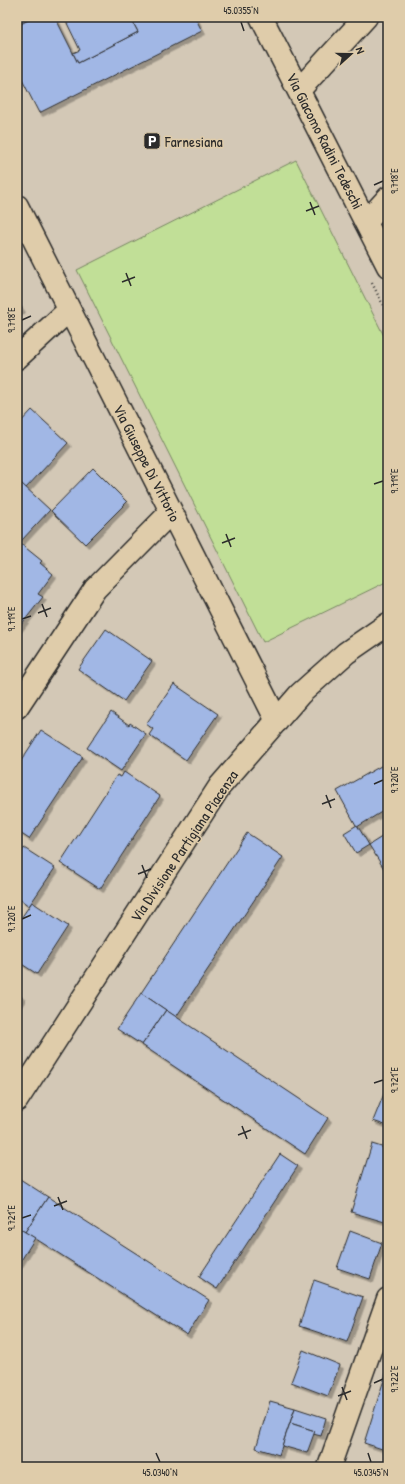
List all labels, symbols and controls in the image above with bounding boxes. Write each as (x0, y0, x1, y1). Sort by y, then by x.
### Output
text: 45.0355°N (223, 4, 259, 17)
north arrow (331, 34, 371, 74)
text: N (353, 45, 368, 56)
street label: Via Giacomo Radini Tedeschi (281, 69, 369, 213)
parking icon: Farnesiana (142, 131, 162, 151)
place label: Farnesiana (164, 131, 223, 152)
text: 9.718°E (388, 168, 401, 194)
text: 9.718°E (5, 307, 18, 333)
street label: Via Giuseppe Di Vittorio (108, 401, 186, 525)
text: 9.719°E (388, 468, 401, 493)
text: 9.719°E (5, 606, 18, 631)
street label: Via Divisione Partigiana Piacenza (125, 766, 243, 926)
text: 9.720°E (388, 766, 401, 793)
text: 9.720°E (5, 905, 18, 932)
text: 9.721°E (388, 1067, 401, 1093)
text: 9.721°E (5, 1205, 18, 1231)
text: 9.722°E (388, 1365, 401, 1392)
text: 45.0340°N (143, 1466, 177, 1479)
text: 45.0345°N (354, 1466, 388, 1479)

